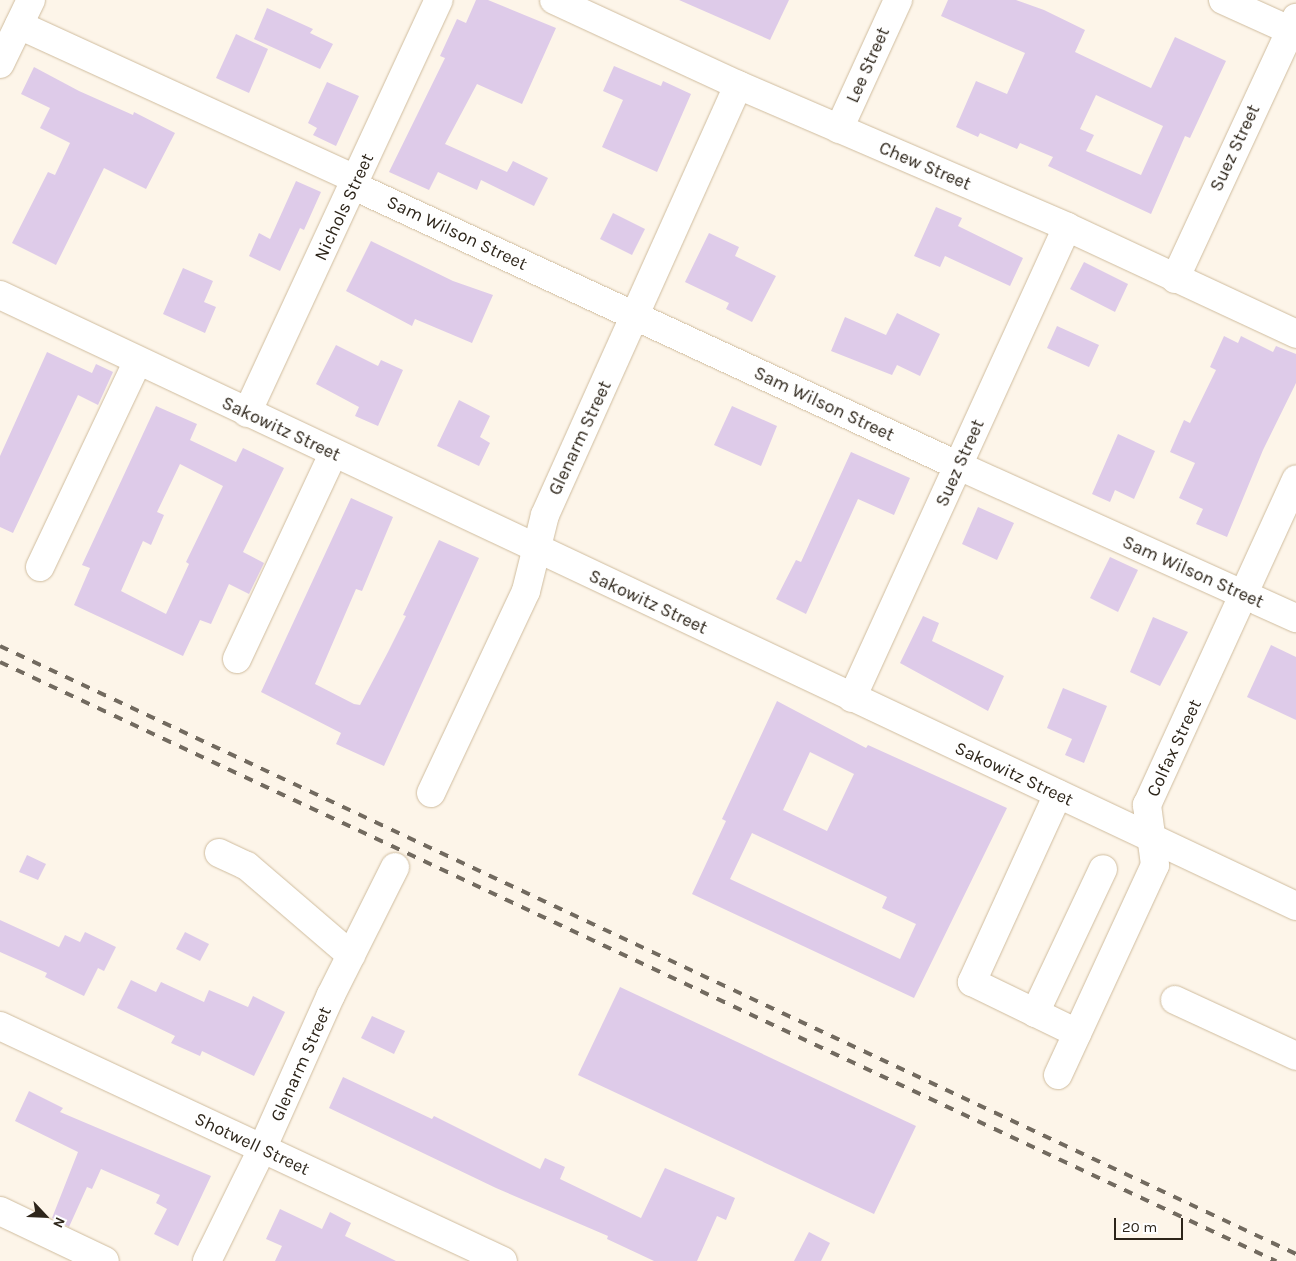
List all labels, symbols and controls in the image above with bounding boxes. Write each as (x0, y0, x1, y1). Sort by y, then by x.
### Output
street label: Lee Street (842, 24, 894, 106)
street label: Suez Street (1206, 101, 1264, 195)
street label: Chew Street (876, 137, 974, 195)
street label: Nichols Street (310, 150, 378, 264)
street label: Sam Wilson Street (383, 191, 531, 275)
street label: Sam Wilson Street (750, 362, 898, 446)
street label: Glenarm Street (544, 377, 616, 499)
street label: Sakowitz Street (218, 392, 344, 466)
street label: Suez Street (931, 416, 989, 510)
street label: Sam Wilson Street (1119, 531, 1267, 613)
street label: Sakowitz Street (585, 565, 711, 639)
street label: Colfax Street (1142, 696, 1206, 800)
street label: Sakowitz Street (951, 737, 1077, 811)
street label: Glenarm Street (266, 1003, 336, 1125)
street label: Shotwell Street (191, 1108, 313, 1180)
north arrow (20, 1191, 70, 1241)
scale bar (1116, 1208, 1185, 1240)
text: N (49, 1214, 69, 1231)
text: 20 m (1122, 1218, 1157, 1236)

